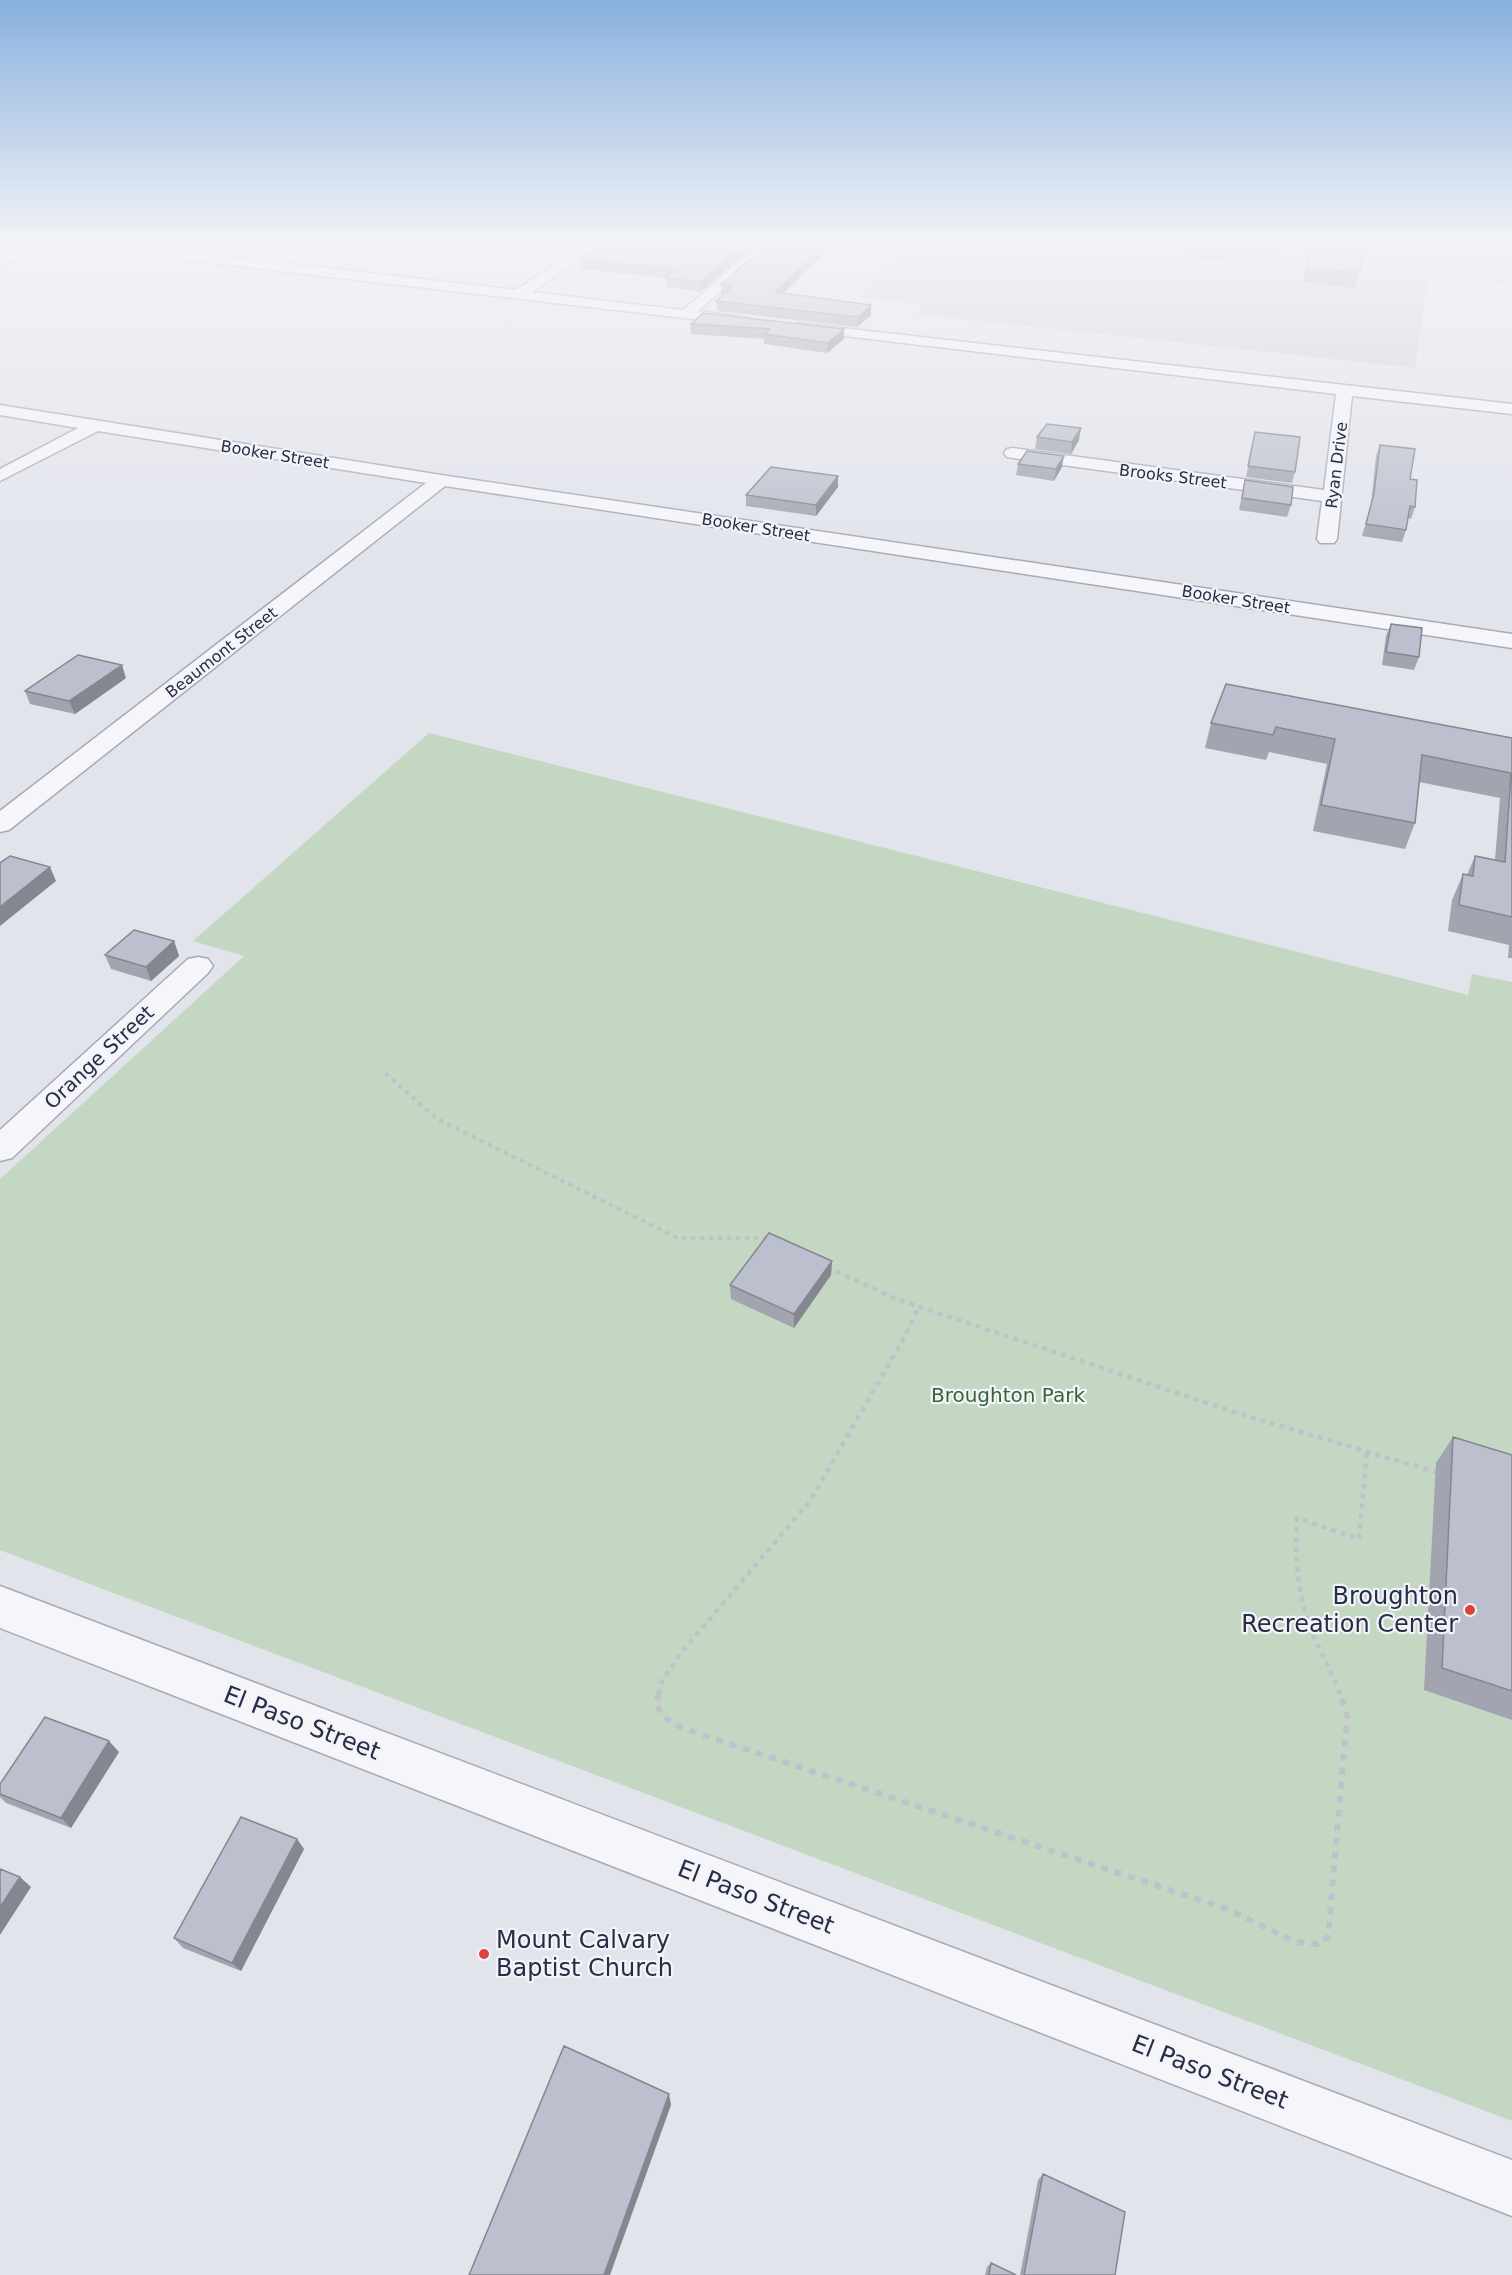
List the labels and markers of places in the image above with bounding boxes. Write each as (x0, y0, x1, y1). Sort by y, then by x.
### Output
place label: Broughton Recreation Center (1241, 1582, 1458, 1638)
marker: Broughton Recreation Center (1463, 1603, 1477, 1617)
place label: Mount Calvary Baptist Church (496, 1926, 673, 1982)
marker: Mount Calvary Baptist Church (477, 1947, 491, 1961)

